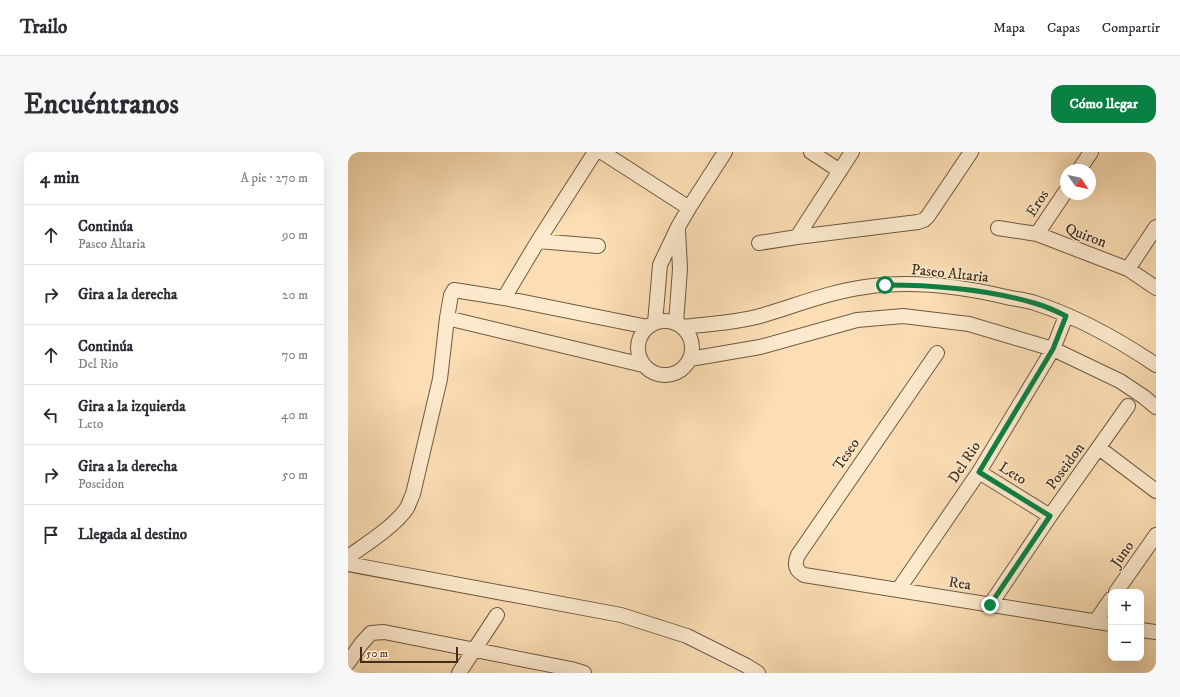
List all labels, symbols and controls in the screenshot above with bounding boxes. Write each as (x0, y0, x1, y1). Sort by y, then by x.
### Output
text: Trailo (20, 16, 67, 39)
text: Mapa (993, 19, 1025, 37)
text: Capas (1047, 19, 1080, 37)
text: Compartir (1102, 19, 1160, 37)
button: Cómo llegar (1051, 85, 1156, 123)
text: Encuéntranos (24, 87, 179, 122)
north arrow (1060, 164, 1096, 200)
text: 4 min (40, 167, 79, 189)
text: A pie · 270 m (240, 170, 308, 186)
street label: Eros (1022, 186, 1053, 220)
text: Continúa (78, 217, 133, 236)
street label: Quiron (1062, 219, 1109, 252)
icon: ahead (40, 224, 62, 246)
text: 90 m (282, 227, 308, 243)
text: Paseo Altaria (78, 236, 145, 252)
street label: Paseo Altaria (910, 260, 990, 287)
route start (876, 276, 894, 294)
icon: right (40, 284, 62, 306)
text: Gira a la derecha (78, 285, 177, 304)
text: 20 m (282, 287, 308, 303)
text: Continúa (78, 337, 133, 356)
icon: ahead (40, 344, 62, 366)
text: 70 m (282, 347, 308, 363)
text: Del Rio (78, 356, 118, 372)
text: Gira a la izquierda (78, 397, 186, 416)
icon: left (40, 404, 62, 426)
text: 40 m (281, 407, 308, 423)
text: Leto (78, 416, 103, 432)
street label: Teseo (829, 435, 864, 474)
street label: Del Rio (944, 438, 985, 487)
street label: Poseidon (1042, 439, 1089, 493)
text: Gira a la derecha (78, 457, 177, 476)
street label: Leto (995, 458, 1030, 489)
icon: right (40, 464, 62, 486)
text: 50 m (282, 467, 308, 483)
text: Poseidon (78, 476, 124, 492)
icon: arrive (40, 524, 62, 546)
text: Llegada al destino (78, 525, 187, 544)
street label: Juno (1105, 537, 1138, 573)
street label: Rea (947, 572, 973, 595)
map controls (1108, 589, 1144, 661)
button: + (1108, 589, 1144, 625)
route end (981, 596, 999, 614)
button: − (1108, 625, 1144, 661)
scale bar (360, 645, 458, 664)
text: 50 m (366, 647, 388, 661)

